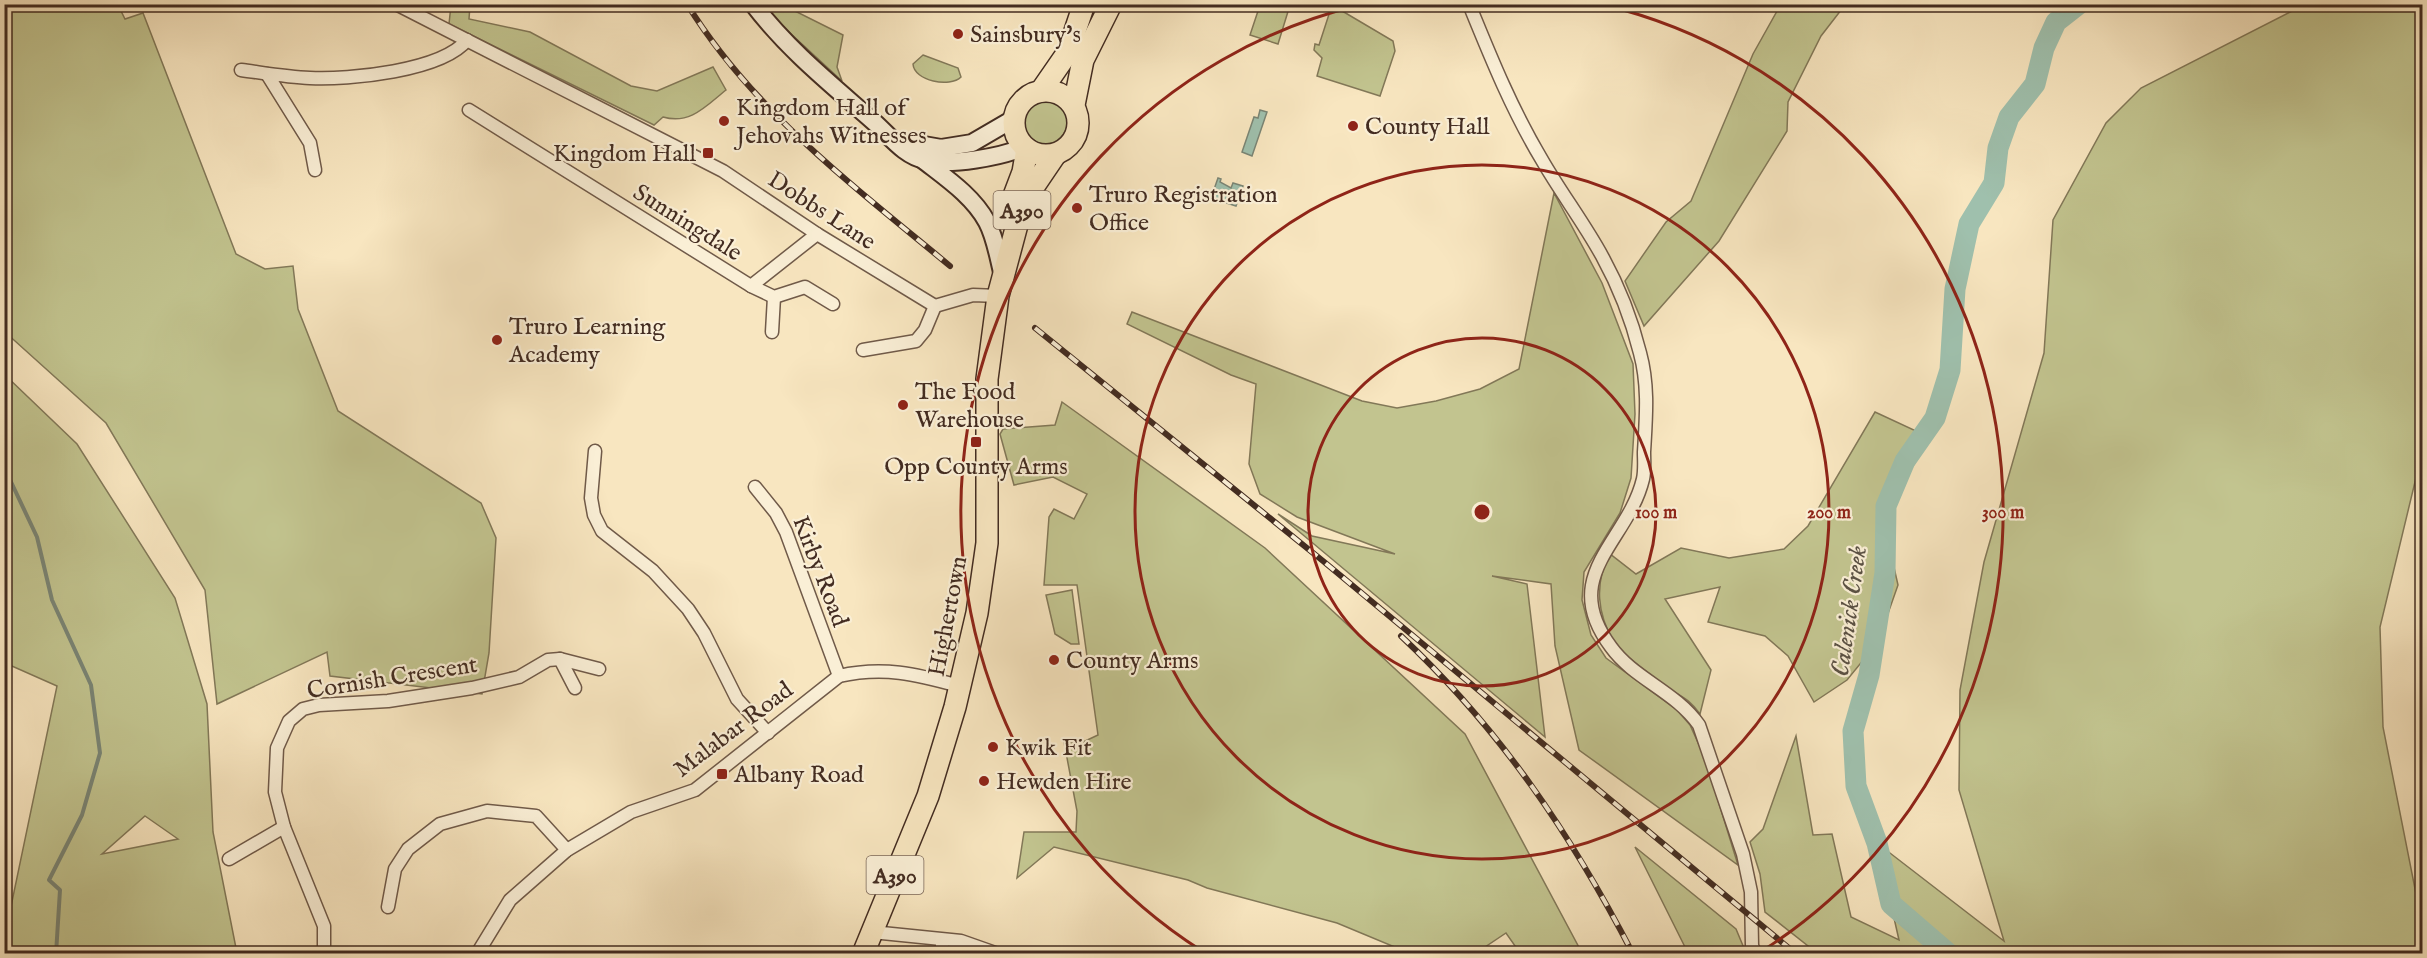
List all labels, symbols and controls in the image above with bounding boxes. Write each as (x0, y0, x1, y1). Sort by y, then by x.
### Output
place label: Sainsbury's (970, 20, 1081, 51)
marker: Sainsbury's (951, 27, 965, 41)
place label: Kingdom Hall of Jehovahs Witnesses (733, 93, 927, 152)
place label: County Hall (1365, 112, 1490, 143)
marker: Kingdom Hall of Jehovahs Witnesses (717, 114, 731, 128)
marker: County Hall (1346, 119, 1360, 133)
place label: Kingdom Hall (553, 139, 696, 170)
marker: Kingdom Hall (701, 146, 715, 160)
street label: Dobbs Lane (761, 165, 881, 258)
street label: Sunningdale (627, 178, 748, 269)
place label: Truro Registration Office (1089, 180, 1278, 239)
road number: A390 (994, 191, 1050, 229)
marker: Truro Registration Office (1070, 201, 1084, 215)
place label: Truro Learning Academy (508, 312, 666, 371)
marker: Truro Learning Academy (490, 333, 504, 347)
place label: The Food Warehouse (915, 377, 1024, 436)
marker: The Food Warehouse (896, 398, 910, 412)
marker: Opp County Arms (969, 435, 983, 449)
place label: Opp County Arms (884, 452, 1068, 483)
centre of rings (1472, 502, 1492, 522)
text: 100 m (1635, 502, 1677, 525)
text: 200 m (1807, 502, 1851, 525)
text: 300 m (1982, 502, 2024, 525)
street label: Kirby Road (784, 512, 855, 632)
water label: Calenick Creek (1824, 543, 1875, 679)
street label: Highertown (922, 553, 975, 679)
place label: County Arms (1066, 646, 1198, 677)
street label: Cornish Crescent (305, 650, 480, 707)
marker: County Arms (1047, 653, 1061, 667)
street label: Malabar Road (668, 675, 800, 785)
place label: Kwik Fit (1005, 733, 1092, 764)
marker: Kwik Fit (986, 740, 1000, 754)
place label: Albany Road (733, 760, 864, 791)
marker: Albany Road (715, 767, 729, 781)
place label: Hewden Hire (996, 767, 1132, 798)
marker: Hewden Hire (977, 774, 991, 788)
road number: A390 (866, 856, 924, 894)

